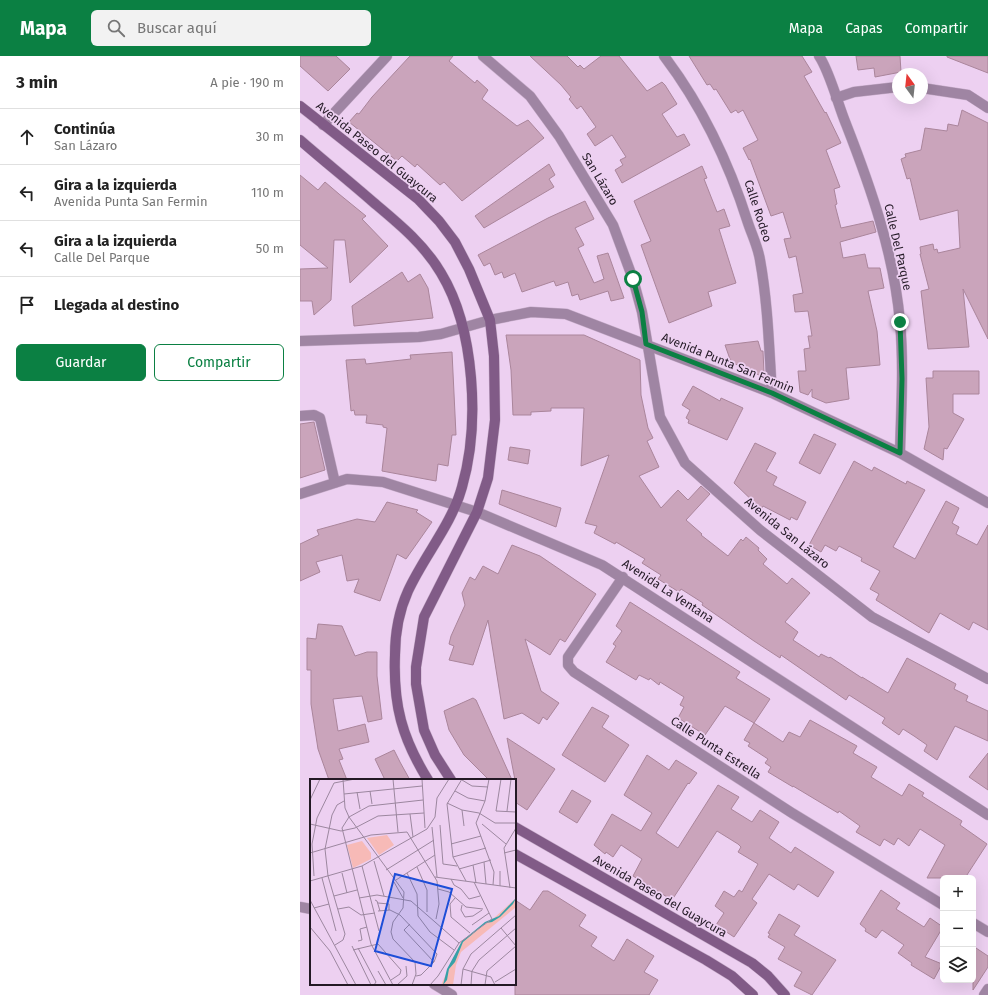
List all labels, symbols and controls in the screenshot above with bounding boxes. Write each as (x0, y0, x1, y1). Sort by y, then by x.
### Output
search box (91, 10, 371, 46)
text: Mapa (20, 17, 67, 40)
icon: search (105, 17, 127, 39)
text: Buscar aquí (137, 19, 217, 37)
text: Mapa (789, 20, 823, 37)
text: Capas (845, 20, 883, 37)
text: Compartir (905, 20, 968, 37)
north arrow (892, 68, 928, 104)
text: 3 min (16, 72, 58, 93)
text: A pie · 190 m (210, 75, 284, 90)
street label: Avenida Paseo del Guaycura (313, 99, 441, 205)
text: Continúa (54, 120, 115, 138)
icon: ahead (16, 126, 38, 148)
text: 30 m (256, 129, 284, 144)
text: San Lázaro (54, 138, 117, 153)
street label: San Lázaro (579, 150, 621, 208)
text: Gira a la izquierda (54, 176, 177, 194)
street label: Calle Rodeo (741, 178, 775, 244)
icon: left (16, 182, 38, 204)
text: 110 m (251, 185, 284, 200)
text: Avenida Punta San Fermin (54, 194, 208, 209)
street label: Calle Del Parque (881, 202, 915, 292)
text: Gira a la izquierda (54, 232, 177, 250)
icon: left (16, 238, 38, 260)
text: 50 m (256, 241, 284, 256)
text: Calle Del Parque (54, 250, 150, 265)
route start (624, 270, 642, 288)
icon: arrive (16, 294, 38, 316)
text: Llegada al destino (54, 296, 179, 314)
route end (891, 313, 909, 331)
street label: Avenida Punta San Fermin (660, 330, 796, 396)
button: Guardar (16, 344, 146, 381)
button: Compartir (154, 344, 284, 381)
street label: Avenida San Lázaro (742, 494, 832, 572)
street label: Avenida La Ventana (620, 556, 716, 626)
street label: Calle Punta Estrella (668, 714, 764, 782)
inset map (310, 779, 516, 985)
street label: Avenida Paseo del Guaycura (591, 852, 729, 940)
map controls (940, 875, 976, 983)
button: + (940, 875, 976, 911)
button: − (940, 911, 976, 947)
button: layers (940, 947, 976, 983)

